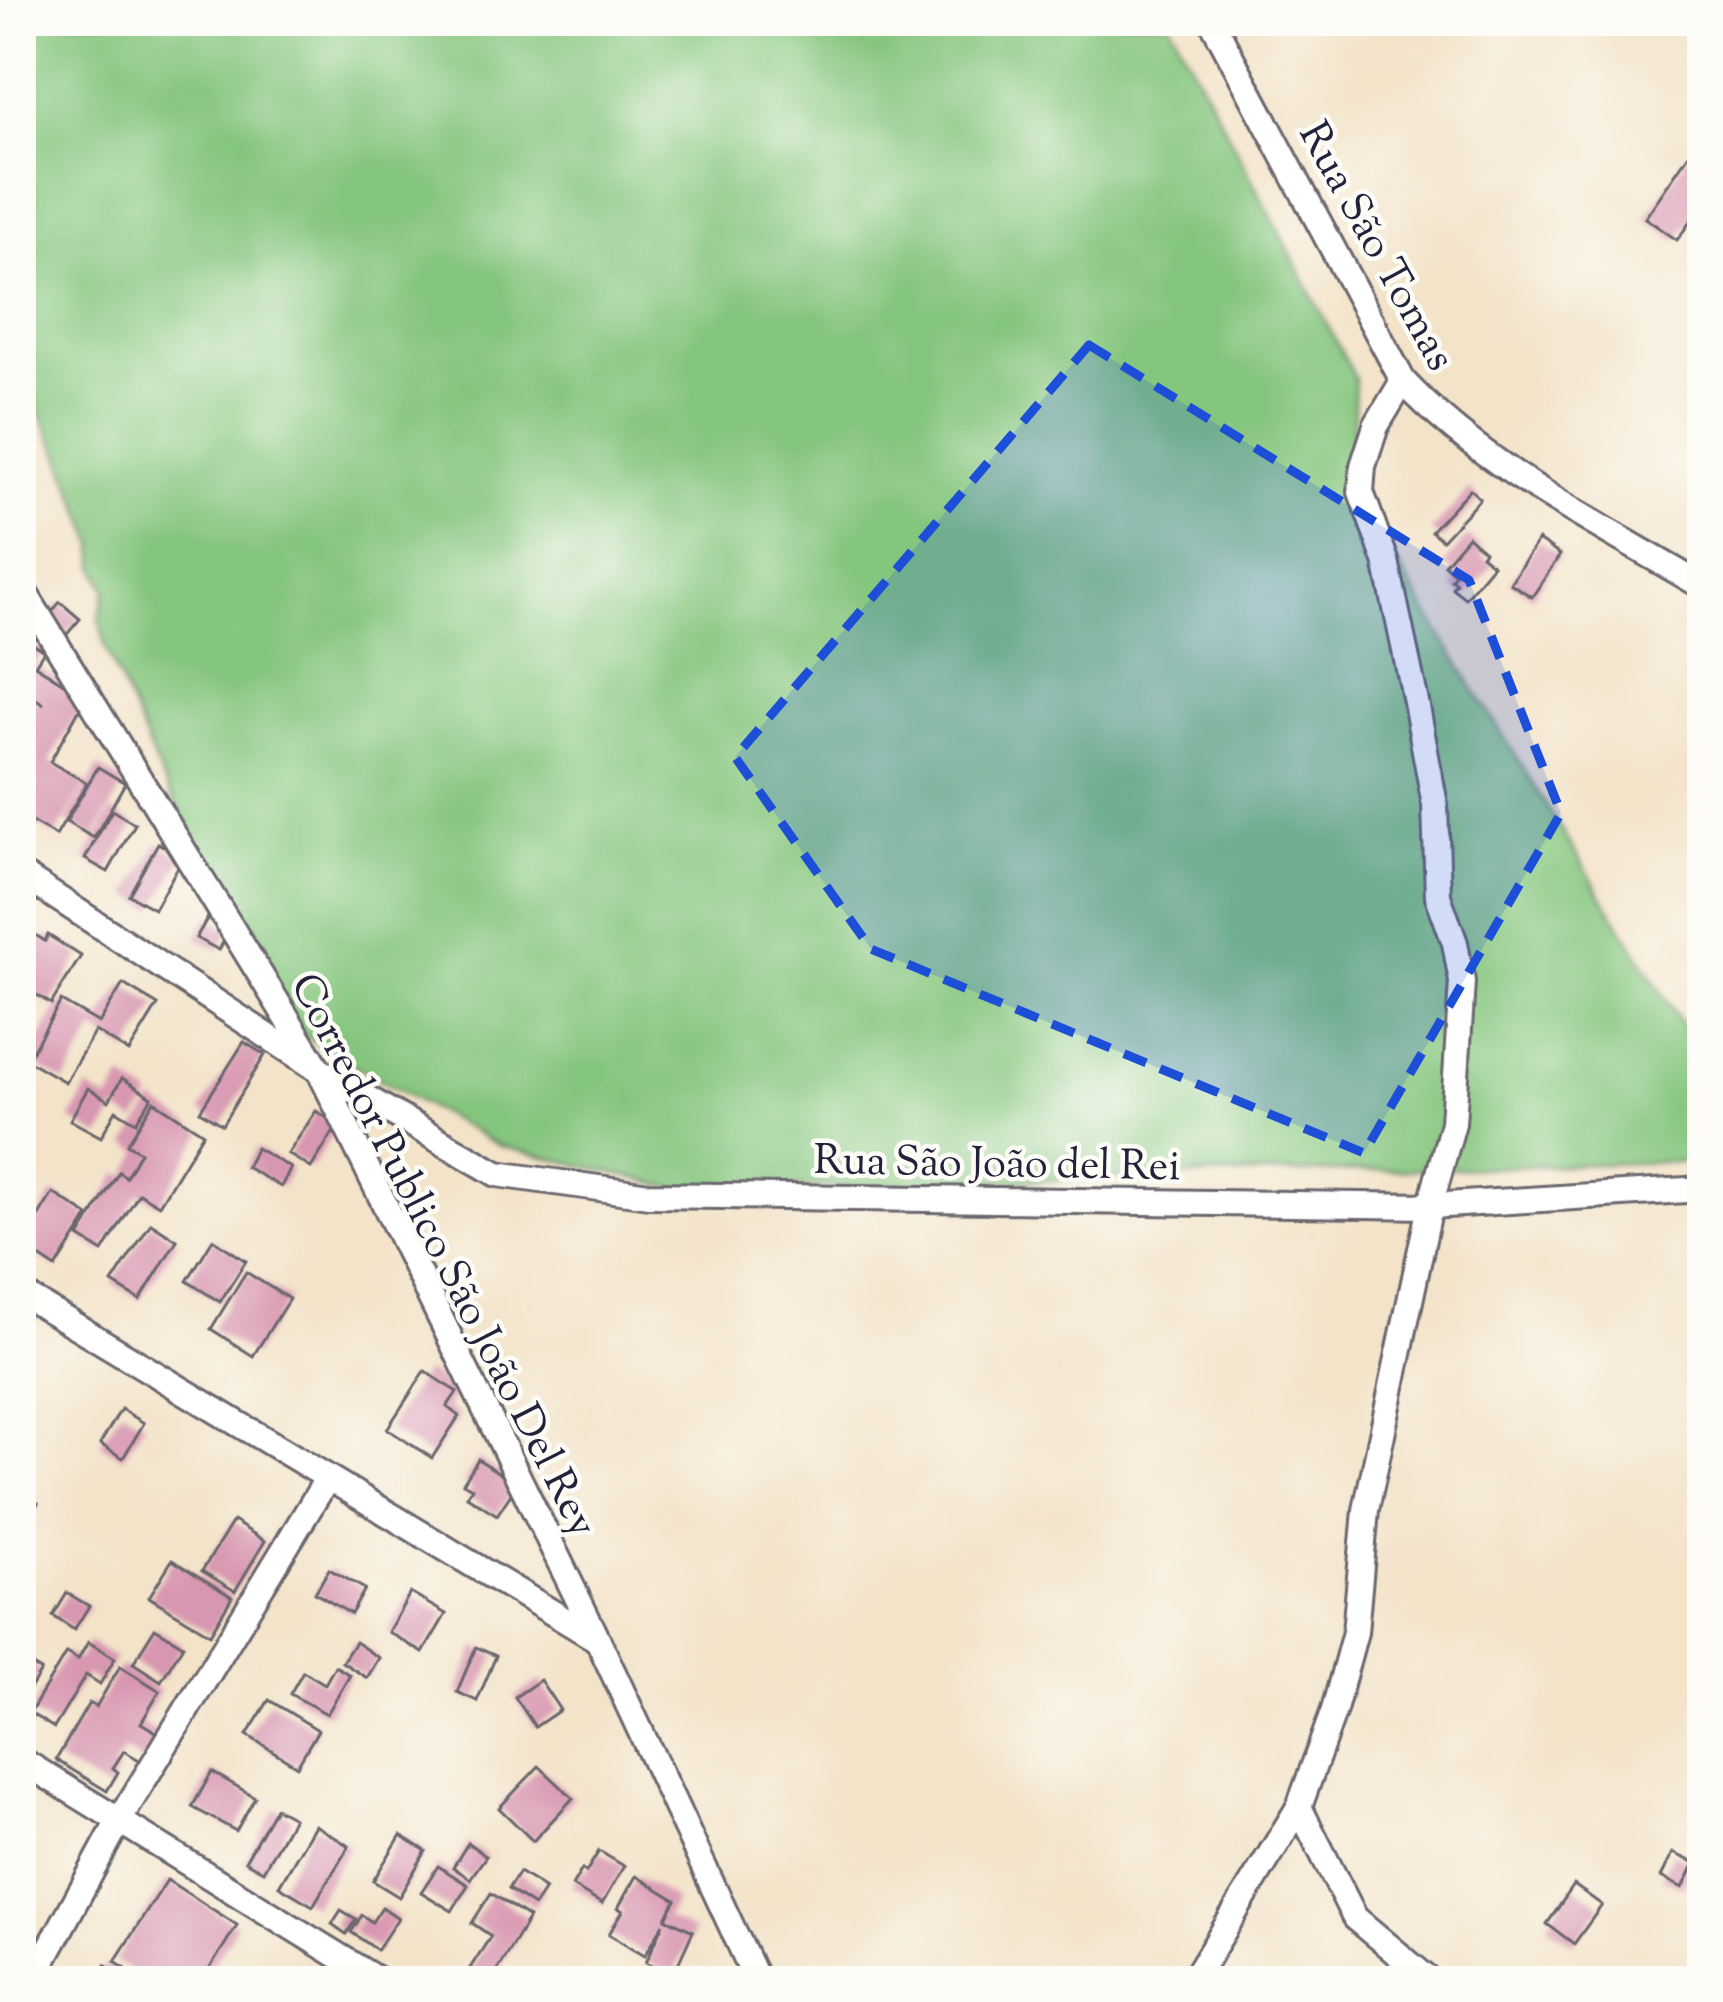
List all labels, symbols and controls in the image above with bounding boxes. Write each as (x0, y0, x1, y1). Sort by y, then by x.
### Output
street label: Rua São Tomas (1281, 112, 1468, 383)
street label: Corredor Publico São João Del Rey (273, 964, 610, 1549)
street label: Rua São João del Rei (813, 1133, 1181, 1199)

